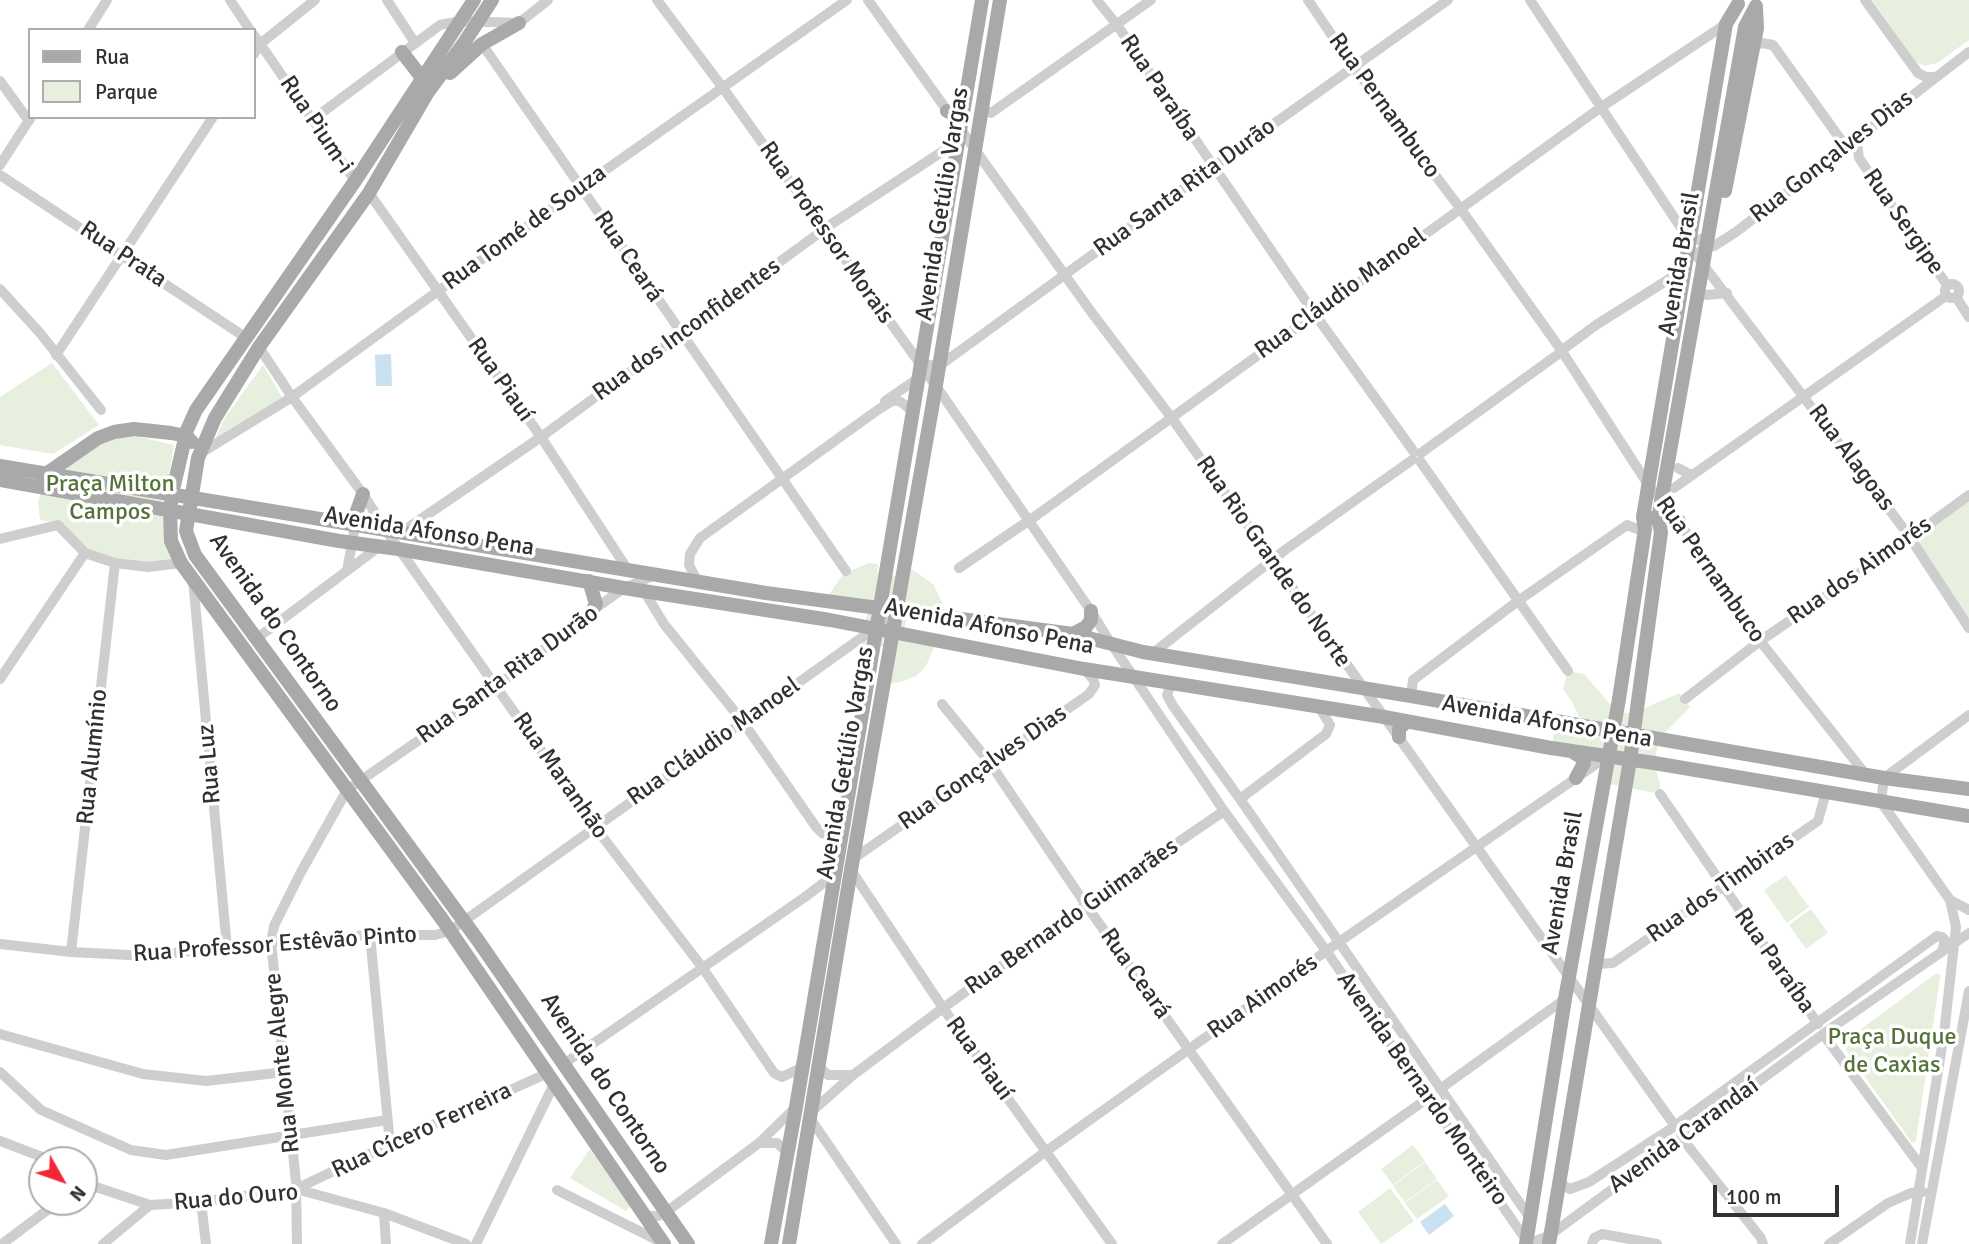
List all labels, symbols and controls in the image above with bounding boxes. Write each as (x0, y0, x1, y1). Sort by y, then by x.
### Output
legend (28, 28, 256, 119)
street label: Rua Pernambuco (1322, 28, 1446, 184)
street label: Rua Paraíba (1113, 29, 1205, 147)
text: Rua (95, 44, 129, 70)
street label: Rua Pium-i (273, 71, 359, 179)
text: Parque (95, 79, 158, 105)
street label: Rua Gonçalves Dias (1745, 84, 1919, 230)
street label: Avenida Getúlio Vargas (910, 85, 976, 323)
street label: Rua Santa Rita Durão (1089, 112, 1281, 264)
street label: Rua Professor Morais (752, 136, 900, 330)
street label: Rua Tomé de Souza (438, 159, 612, 297)
street label: Rua Sergipe (1856, 164, 1950, 280)
street label: Avenida Brasil (1653, 190, 1707, 338)
street label: Rua Ceará (587, 206, 669, 308)
street label: Rua Prata (74, 215, 172, 295)
street label: Rua Cláudio Manoel (1250, 222, 1432, 366)
street label: Rua dos Inconfidentes (588, 252, 786, 408)
street label: Rua Piauí (461, 332, 539, 428)
street label: Rua Alagoas (1802, 399, 1900, 517)
street label: Rua Rio Grande do Norte (1189, 451, 1357, 673)
park label: Praça Milton Campos (45, 471, 175, 527)
street label: Rua Pernambuco (1649, 491, 1771, 649)
street label: Avenida Afonso Pena (322, 501, 536, 563)
street label: Rua dos Aimorés (1782, 511, 1938, 631)
street label: Avenida do Contorno (202, 528, 348, 718)
street label: Avenida Afonso Pena (882, 593, 1096, 661)
street label: Rua Santa Rita Durão (412, 599, 604, 751)
street label: Avenida Getúlio Vargas (811, 644, 881, 882)
street label: Rua Cláudio Manoel (622, 672, 806, 812)
street label: Rua Alumínio (72, 688, 114, 826)
street label: Avenida Afonso Pena (1440, 689, 1654, 755)
street label: Rua Gonçalves Dias (893, 699, 1073, 837)
street label: Rua Maranhão (506, 707, 614, 845)
street label: Rua Luz (192, 723, 228, 805)
street label: Avenida Brasil (1536, 809, 1590, 957)
street label: Rua dos Timbiras (1642, 826, 1800, 950)
street label: Rua Bernardo Guimarães (960, 832, 1184, 1002)
street label: Rua Paraíba (1727, 903, 1821, 1019)
street label: Rua Professor Estêvão Pinto (132, 921, 418, 969)
street label: Rua Ceará (1093, 923, 1177, 1025)
street label: Rua Aimorés (1202, 948, 1324, 1046)
street label: Avenida Bernardo Monteiro (1330, 967, 1514, 1211)
street label: Rua Monte Alegre (259, 971, 307, 1155)
street label: Avenida do Contorno (534, 988, 676, 1180)
street label: Rua Piauí (939, 1012, 1019, 1106)
park label: Praça Duque de Caxias (1827, 1024, 1957, 1080)
street label: Avenida Carandaí (1603, 1072, 1765, 1200)
street label: Rua Cícero Ferreira (327, 1077, 517, 1185)
north arrow (28, 1146, 98, 1216)
scale bar (1717, 1170, 1843, 1214)
street label: Rua do Ouro (173, 1178, 299, 1218)
text: N (64, 1180, 91, 1206)
text: 100 m (1726, 1184, 1781, 1210)

